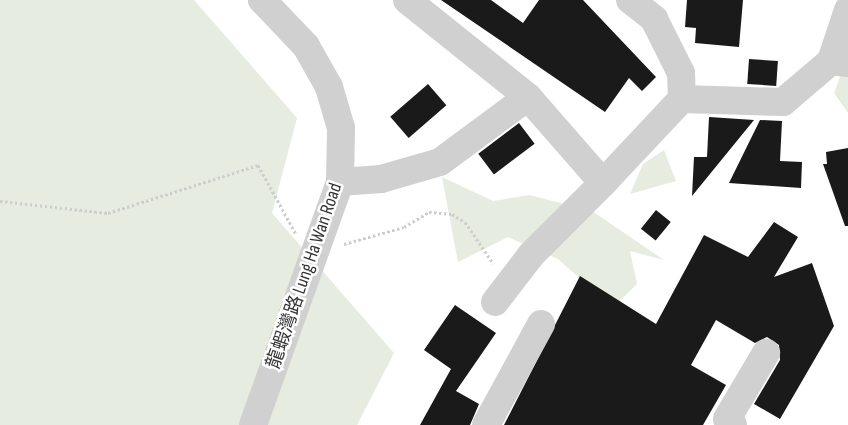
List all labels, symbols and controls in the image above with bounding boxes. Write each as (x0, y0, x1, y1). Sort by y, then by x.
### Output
street label: 龍蝦灣路 Lung Ha Wan Road (263, 180, 347, 372)

